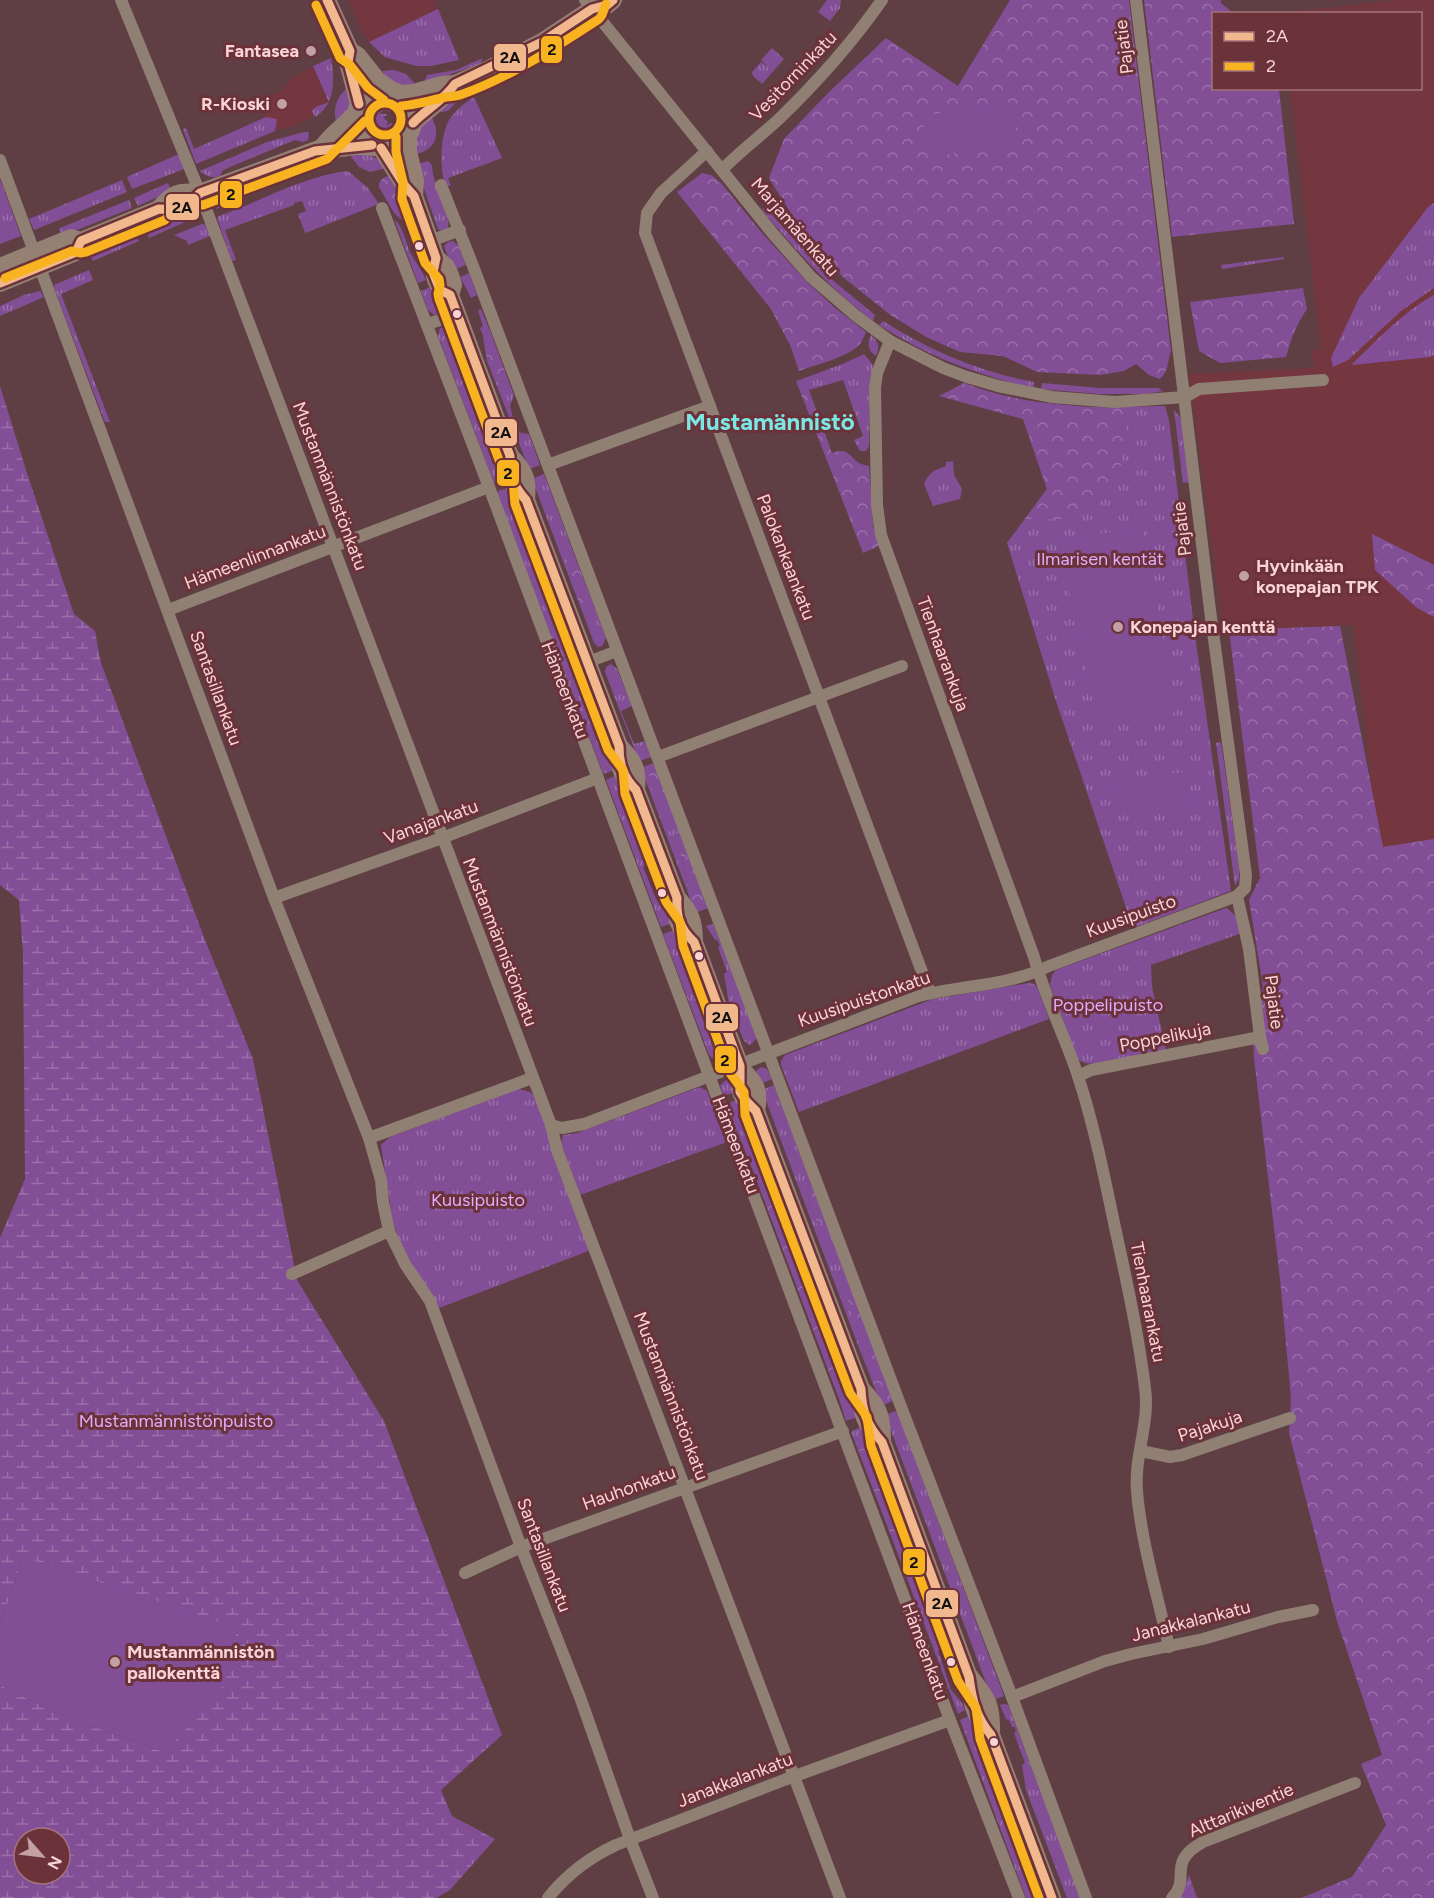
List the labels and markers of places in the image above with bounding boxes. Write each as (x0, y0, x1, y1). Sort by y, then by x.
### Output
place label: Fantasea (225, 40, 299, 62)
marker: Fantasea (304, 44, 318, 58)
place label: R-Kioski (201, 93, 270, 115)
marker: R-Kioski (275, 97, 289, 111)
unlabelled marker (413, 240, 425, 252)
unlabelled marker (451, 308, 463, 320)
place label: Hyvinkään konepajan TPK (1256, 555, 1379, 598)
marker: Hyvinkään konepajan TPK (1237, 569, 1251, 583)
place label: Konepajan kenttä (1130, 616, 1275, 638)
marker: Konepajan kenttä (1111, 620, 1125, 634)
unlabelled marker (656, 887, 668, 899)
unlabelled marker (693, 950, 705, 962)
place label: Mustanmännistön pallokenttä (127, 1641, 274, 1684)
marker: Mustanmännistön pallokenttä (108, 1655, 122, 1669)
unlabelled marker (945, 1656, 957, 1668)
unlabelled marker (988, 1736, 1000, 1748)

